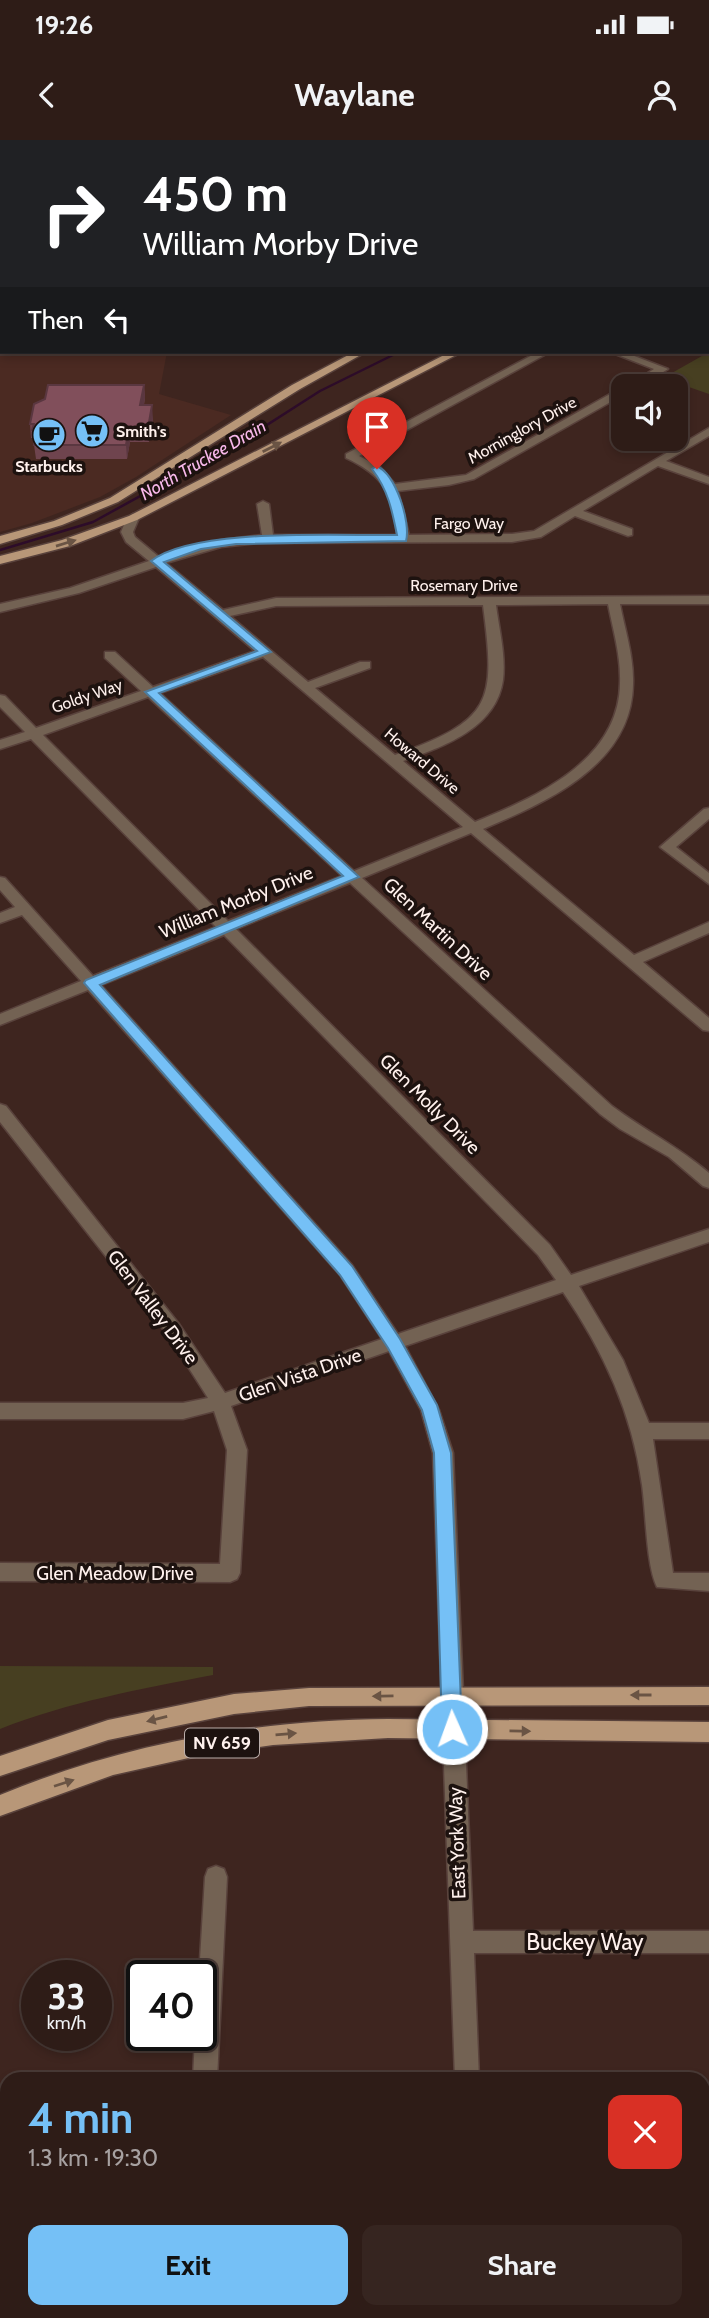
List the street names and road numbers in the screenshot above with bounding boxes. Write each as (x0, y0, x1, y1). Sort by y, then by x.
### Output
street label: Morninglory Drive (464, 392, 580, 468)
street label: Fargo Way (434, 514, 504, 533)
street label: Rosemary Drive (410, 576, 518, 595)
street label: Goldy Way (49, 675, 125, 717)
street label: Howard Drive (381, 724, 463, 798)
street label: William Morby Drive (156, 861, 316, 943)
street label: Glen Martin Drive (379, 873, 497, 985)
street label: Glen Molly Drive (375, 1049, 485, 1159)
street label: Glen Valley Drive (103, 1246, 203, 1369)
street label: Glen Vista Drive (236, 1343, 365, 1407)
street label: Glen Meadow Drive (36, 1562, 194, 1585)
road number: NV 659 (185, 1728, 259, 1758)
street label: East York Way (444, 1786, 470, 1899)
street label: Buckey Way (526, 1928, 644, 1956)

